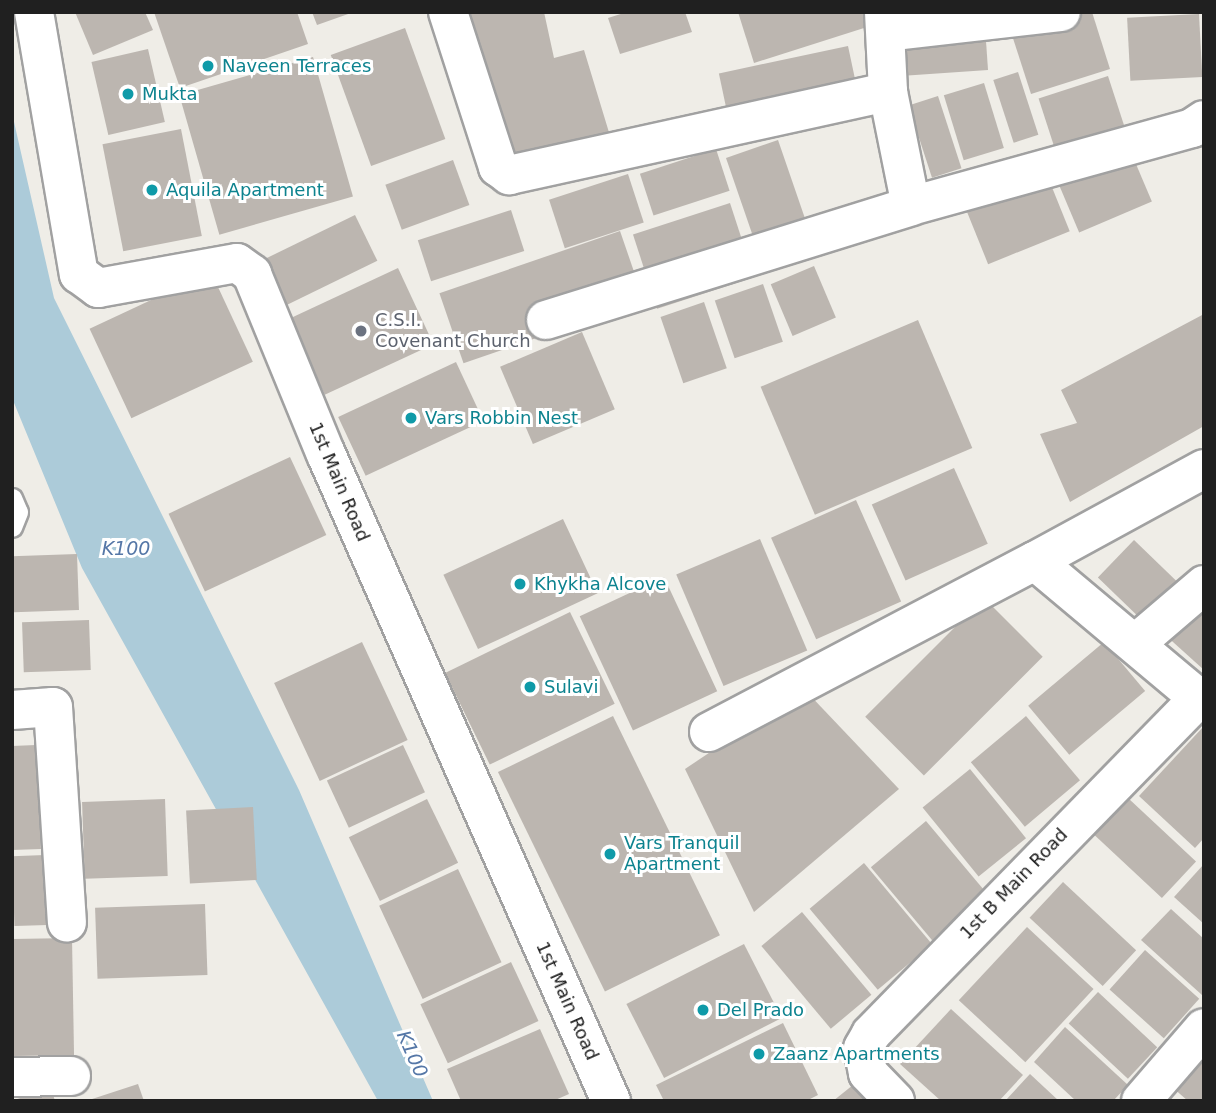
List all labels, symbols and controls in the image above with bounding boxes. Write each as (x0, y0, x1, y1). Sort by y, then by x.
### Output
place label: Naveen Terraces (222, 55, 371, 77)
marker: Naveen Terraces (200, 58, 216, 74)
place label: Mukta (142, 83, 197, 105)
marker: Mukta (120, 86, 136, 102)
place label: Aquila Apartment (166, 179, 324, 201)
marker: Aquila Apartment (144, 182, 160, 198)
place label: C.S.I. Covenant Church (375, 310, 531, 352)
marker: C.S.I. Covenant Church (353, 323, 369, 339)
place label: Vars Robbin Nest (425, 407, 578, 429)
marker: Vars Robbin Nest (403, 410, 419, 426)
street label: 1st Main Road (304, 419, 374, 545)
water label: K100 (102, 538, 150, 560)
place label: Khykha Alcove (534, 573, 666, 595)
marker: Khykha Alcove (512, 576, 528, 592)
place label: Sulavi (544, 676, 599, 698)
marker: Sulavi (522, 679, 538, 695)
street label: 1st B Main Road (956, 824, 1072, 944)
place label: Vars Tranquil Apartment (624, 833, 739, 876)
marker: Vars Tranquil Apartment (602, 846, 618, 862)
street label: 1st Main Road (531, 938, 603, 1064)
place label: Del Prado (717, 999, 804, 1021)
marker: Del Prado (695, 1002, 711, 1018)
water label: K100 (392, 1027, 432, 1081)
place label: Zaanz Apartments (773, 1043, 940, 1065)
marker: Zaanz Apartments (751, 1046, 767, 1062)

